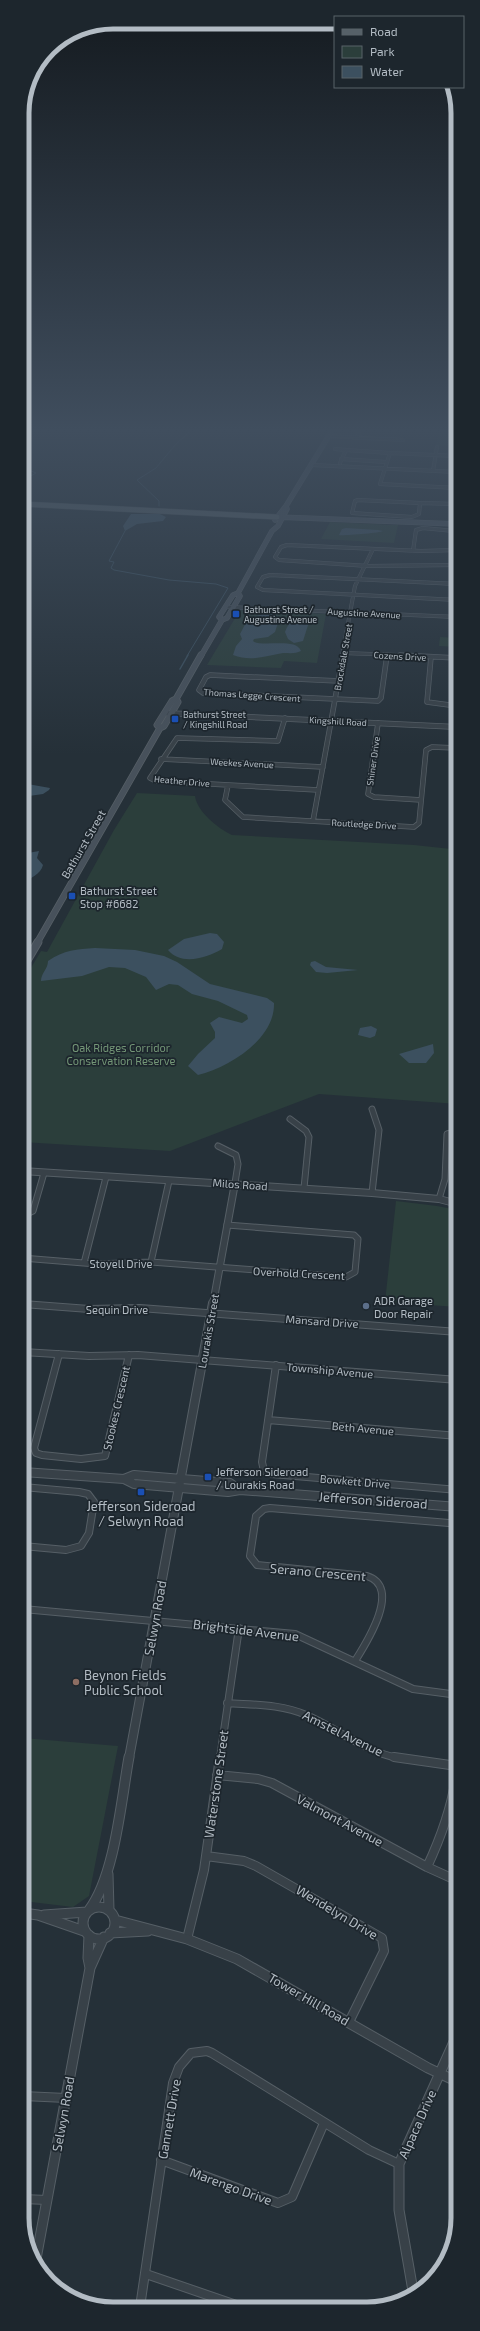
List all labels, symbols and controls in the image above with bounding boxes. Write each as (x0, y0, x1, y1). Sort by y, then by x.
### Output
legend (334, 16, 464, 88)
text: Road (370, 24, 398, 38)
text: Park (370, 44, 395, 58)
text: Water (370, 64, 404, 78)
place label: Bathurst Street / Augustine Avenue (244, 604, 317, 625)
street label: Augustine Avenue (327, 606, 401, 620)
marker: Bathurst Street / Augustine Avenue (231, 609, 241, 619)
street label: Brockdale Street (332, 622, 354, 691)
street label: Cozens Drive (373, 649, 427, 663)
street label: Thomas Legge Crescent (203, 686, 301, 704)
place label: Bathurst Street / Kingshill Road (183, 709, 247, 730)
marker: Bathurst Street / Kingshill Road (170, 714, 180, 724)
street label: Kingshill Road (309, 714, 367, 728)
street label: Shiner Drive (364, 736, 382, 786)
street label: Weekes Avenue (210, 756, 274, 770)
street label: Heather Drive (154, 773, 211, 789)
street label: Bathurst Street (58, 807, 108, 881)
street label: Routledge Drive (331, 817, 397, 831)
place label: Bathurst Street Stop #6682 (80, 884, 157, 910)
marker: Bathurst Street Stop #6682 (67, 891, 77, 901)
park label: Oak Ridges Corridor Conservation Reserve (67, 1041, 176, 1067)
street label: Milos Road (212, 1176, 268, 1192)
street label: Stoyell Drive (90, 1257, 153, 1270)
street label: Overhold Crescent (253, 1264, 345, 1282)
street label: Lourakis Street (195, 1293, 221, 1369)
place label: ADR Garage Door Repair (374, 1294, 433, 1320)
marker: ADR Garage Door Repair (361, 1301, 371, 1311)
street label: Sequin Drive (86, 1303, 148, 1316)
street label: Mansard Drive (285, 1312, 359, 1330)
street label: Township Avenue (286, 1360, 374, 1380)
street label: Stookes Crescent (100, 1365, 132, 1451)
street label: Beth Avenue (331, 1419, 395, 1437)
place label: Jefferson Sideroad / Lourakis Road (216, 1465, 308, 1491)
street label: Bowkett Drive (319, 1471, 391, 1491)
marker: Jefferson Sideroad / Lourakis Road (203, 1472, 213, 1482)
marker: Jefferson Sideroad / Selwyn Road (136, 1487, 146, 1497)
street label: Jefferson Sideroad (318, 1488, 428, 1512)
place label: Jefferson Sideroad / Selwyn Road (86, 1498, 196, 1529)
street label: Serano Crescent (269, 1560, 367, 1584)
street label: Selwyn Road (141, 1579, 169, 1657)
street label: Brightside Avenue (192, 1616, 300, 1644)
place label: Beynon Fields Public School (84, 1667, 166, 1698)
marker: Beynon Fields Public School (71, 1677, 81, 1687)
street label: Amstel Avenue (300, 1707, 386, 1759)
street label: Waterstone Street (200, 1729, 232, 1839)
street label: Valmont Avenue (294, 1790, 386, 1850)
street label: Wendelyn Drive (293, 1881, 381, 1943)
street label: Tower Hill Road (266, 1969, 352, 2029)
street label: Selwyn Road (49, 2075, 77, 2153)
street label: Gannett Drive (154, 2078, 184, 2160)
street label: Alpaca Drive (395, 2087, 439, 2161)
street label: Marengo Drive (188, 2164, 274, 2208)

